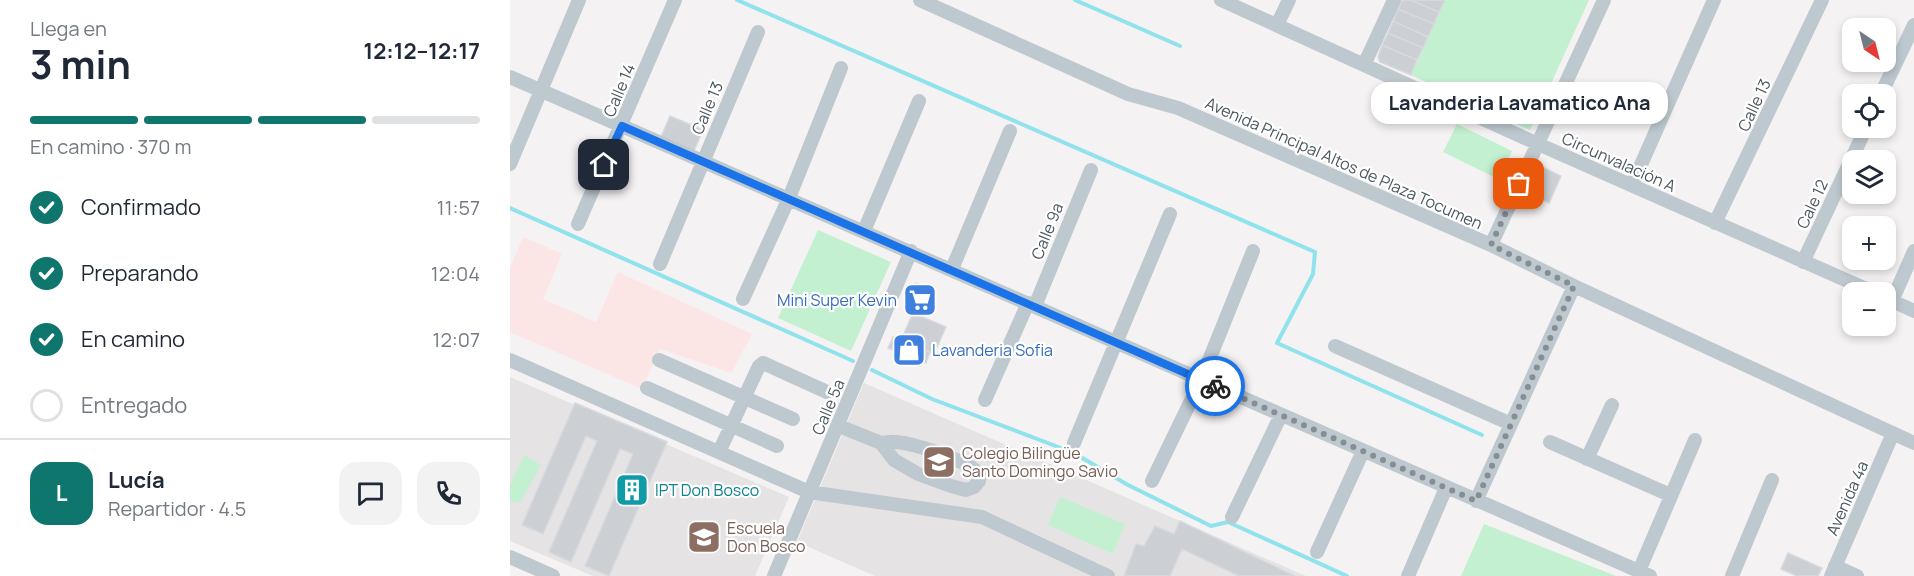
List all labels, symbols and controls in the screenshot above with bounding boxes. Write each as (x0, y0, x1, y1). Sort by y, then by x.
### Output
text: Llega en (30, 15, 107, 42)
north arrow (1842, 18, 1896, 72)
map controls (1842, 18, 1896, 336)
text: 12:12–12:17 (364, 36, 480, 66)
text: 3 min (30, 37, 131, 91)
street label: Calle 14 (598, 60, 640, 120)
street label: Calle 13 (1732, 75, 1776, 135)
street label: Calle 13 (686, 78, 728, 138)
callout: Lavanderia Lavamatico Ana (1370, 82, 1668, 124)
button: locate (1842, 84, 1896, 138)
text: Lavanderia Lavamatico Ana (1388, 89, 1651, 116)
street label: Avenida Principal Altos de Plaza Tocumen (1202, 92, 1486, 234)
street label: Circunvalación A (1559, 127, 1679, 197)
text: En camino · 370 m (30, 133, 191, 160)
pin (578, 139, 629, 190)
icon: home (587, 148, 620, 181)
button: layers (1842, 150, 1896, 204)
pin (1493, 158, 1544, 209)
icon: bag (1502, 167, 1535, 200)
street label: Cale 12 (1791, 176, 1833, 232)
icon: check (30, 191, 63, 224)
text: Confirmado (81, 192, 201, 222)
text: 11:57 (437, 194, 480, 221)
street label: Calle 9a (1026, 199, 1068, 263)
button: + (1842, 216, 1896, 270)
icon: check (30, 257, 63, 290)
text: Preparando (81, 258, 199, 288)
text: 12:04 (431, 260, 480, 287)
supermarket icon: Mini Super Kevin (902, 282, 938, 318)
button: − (1842, 282, 1896, 336)
place label: Mini Super Kevin (777, 289, 897, 311)
icon: check (30, 323, 63, 356)
text: En camino (81, 324, 185, 354)
text: 12:07 (433, 326, 480, 353)
shop icon: Lavanderia Sofia (891, 332, 927, 368)
place label: Lavanderia Sofia (932, 339, 1053, 361)
courier (1185, 356, 1245, 416)
icon: bike (1199, 370, 1232, 403)
street label: Calle 5a (806, 376, 850, 438)
text: Entregado (81, 390, 187, 420)
place label: Colegio Bilingüe Santo Domingo Savio (962, 442, 1118, 482)
school or university icon: Colegio Bilingüe Santo Domingo Savio (921, 444, 957, 480)
street label: Avenida 4a (1821, 457, 1873, 539)
button: chat (339, 462, 402, 525)
button: phone (417, 462, 480, 525)
text: Lucía (108, 465, 165, 495)
building icon: IPT Don Bosco (614, 472, 650, 508)
text: L (56, 478, 67, 508)
place label: IPT Don Bosco (655, 479, 759, 501)
text: Repartidor · 4.5 (108, 495, 246, 522)
place label: Escuela Don Bosco (727, 517, 806, 557)
school or university icon: Escuela Don Bosco (686, 519, 722, 555)

